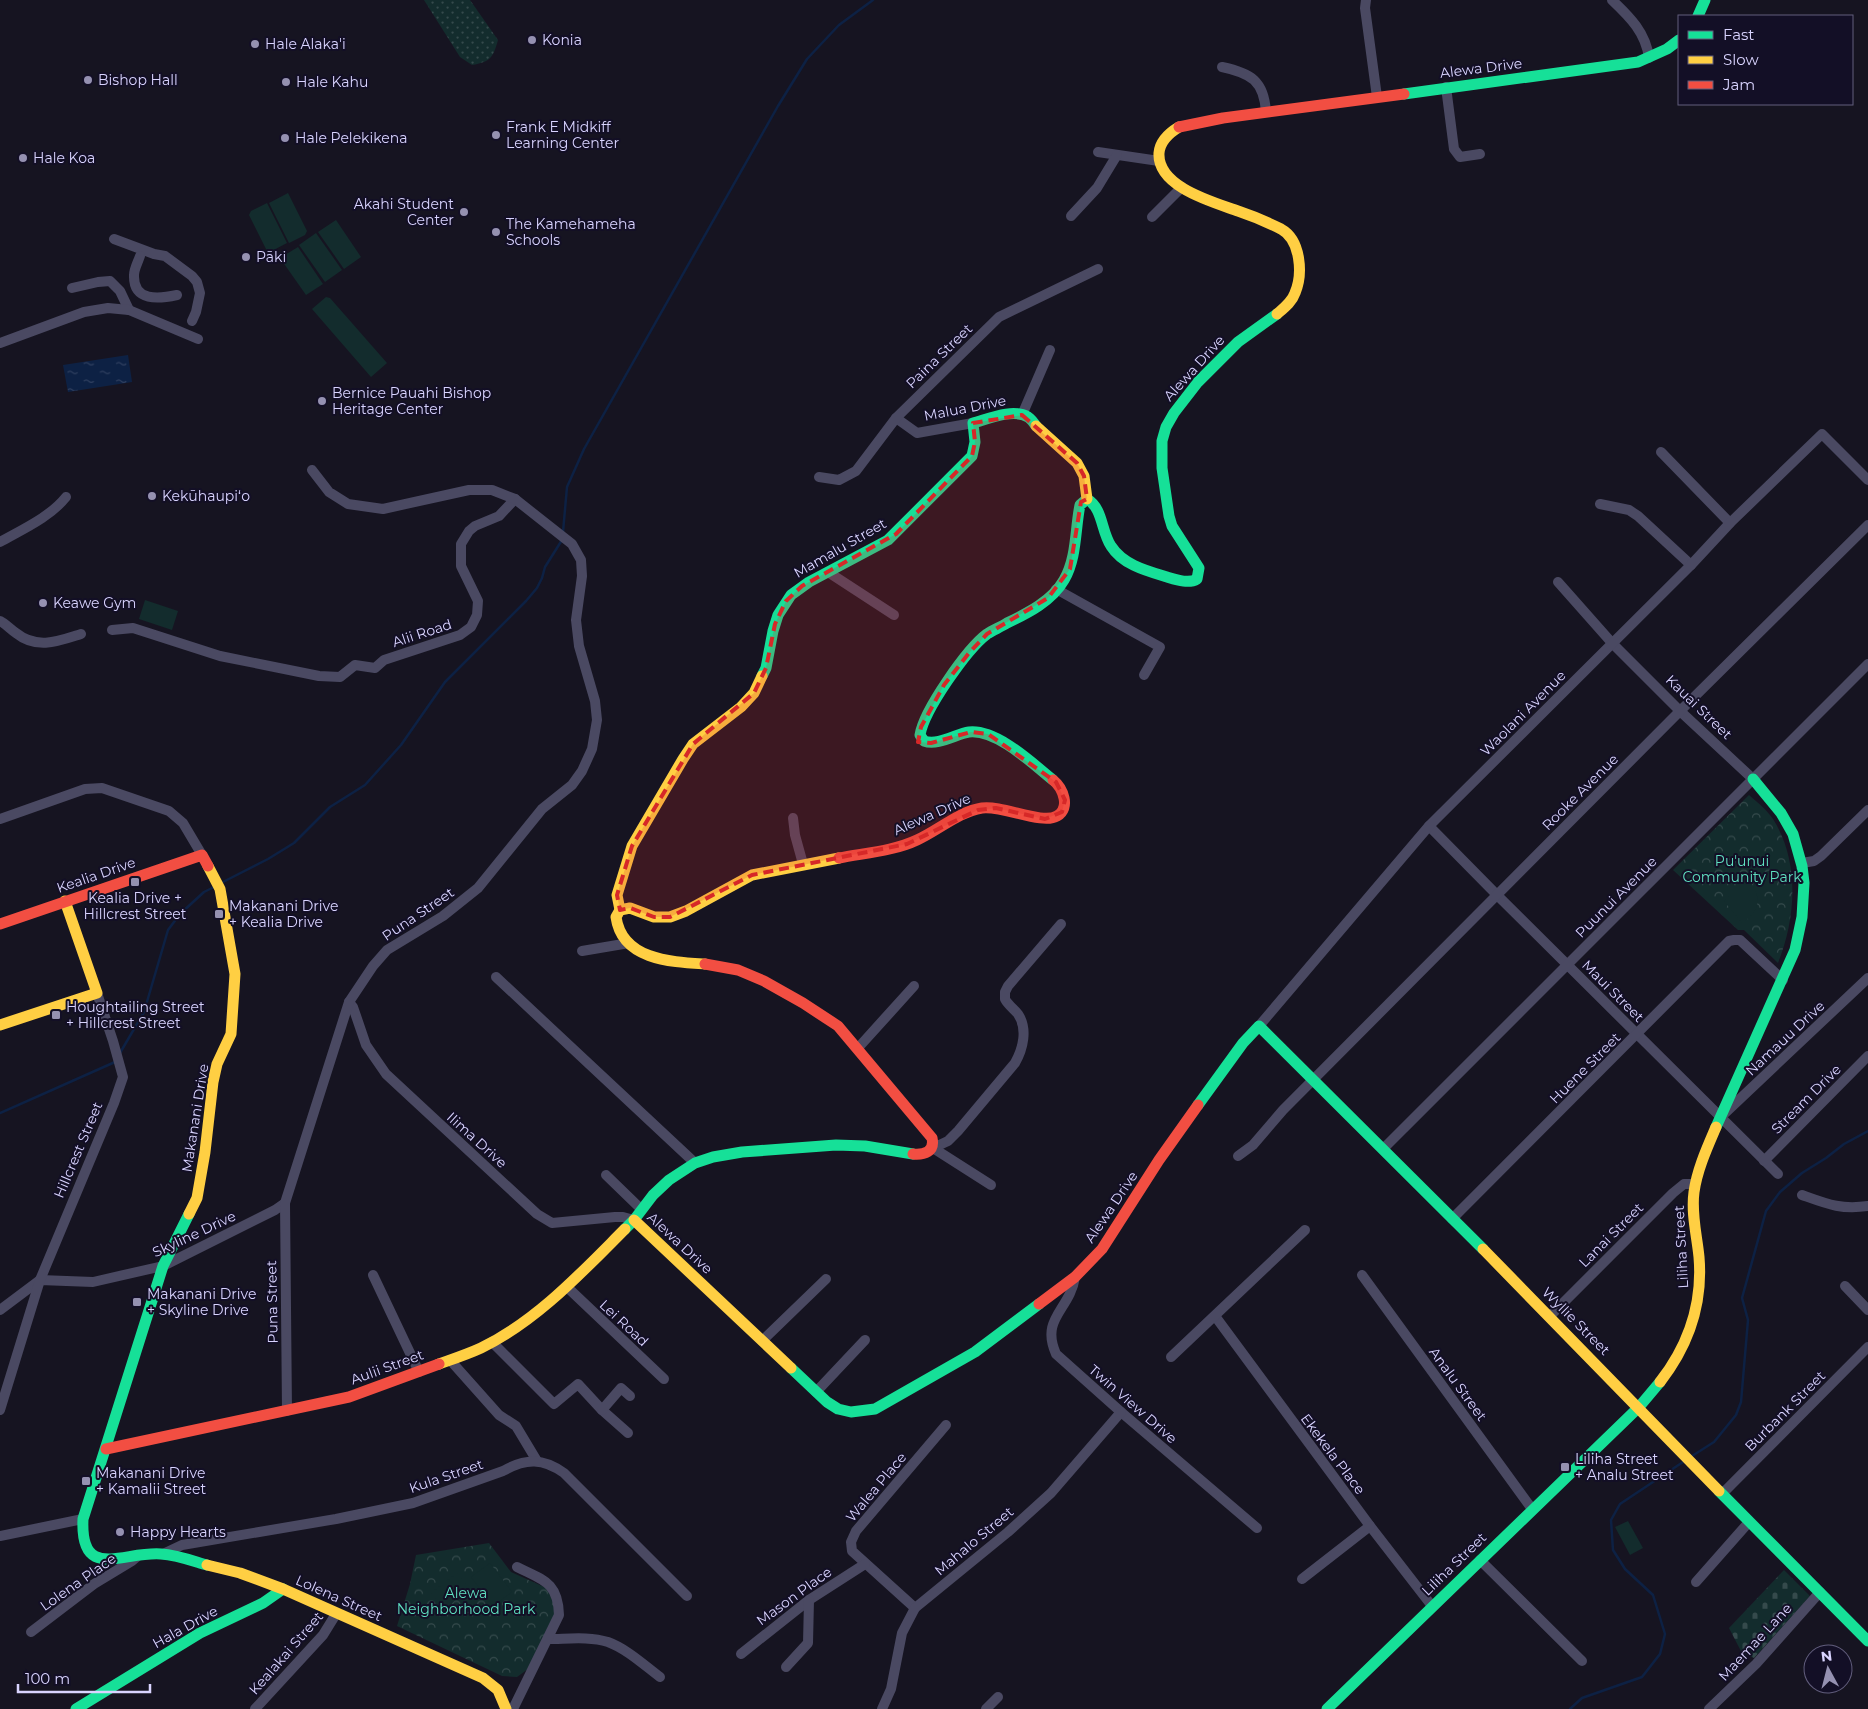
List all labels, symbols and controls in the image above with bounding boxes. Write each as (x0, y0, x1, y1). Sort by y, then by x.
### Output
legend (1678, 15, 1853, 105)
text: Fast (1723, 25, 1754, 44)
place label: Konia (542, 31, 582, 49)
marker: Konia (526, 34, 538, 46)
place label: Hale Alaka'i (265, 35, 346, 53)
marker: Hale Alaka'i (249, 38, 261, 50)
text: Slow (1723, 50, 1759, 69)
street label: Alewa Drive (1439, 54, 1523, 82)
place label: Bishop Hall (98, 71, 178, 89)
place label: Hale Kahu (296, 73, 368, 91)
marker: Bishop Hall (82, 74, 94, 86)
text: Jam (1722, 75, 1755, 94)
marker: Hale Kahu (280, 76, 292, 88)
place label: Frank E Midkiff Learning Center (506, 118, 620, 152)
place label: Hale Pelekikena (295, 129, 407, 147)
marker: Frank E Midkiff Learning Center (490, 129, 502, 141)
marker: Hale Pelekikena (279, 132, 291, 144)
place label: Hale Koa (33, 149, 95, 167)
marker: Hale Koa (17, 152, 29, 164)
place label: Akahi Student Center (354, 195, 454, 229)
marker: Akahi Student Center (458, 206, 470, 218)
place label: The Kamehameha Schools (506, 215, 636, 249)
marker: The Kamehameha Schools (490, 226, 502, 238)
place label: Pāki (256, 248, 286, 266)
marker: Pāki (240, 251, 252, 263)
street label: Paina Street (902, 320, 976, 392)
street label: Alewa Drive (1160, 331, 1228, 405)
place label: Bernice Pauahi Bishop Heritage Center (332, 384, 491, 418)
street label: Malua Drive (922, 391, 1008, 425)
marker: Bernice Pauahi Bishop Heritage Center (316, 395, 328, 407)
place label: Kekūhaupiʻo (162, 487, 250, 505)
marker: Kekūhaupiʻo (146, 490, 158, 502)
street label: Mamalu Street (791, 514, 890, 582)
place label: Keawe Gym (53, 594, 136, 612)
marker: Keawe Gym (37, 597, 49, 609)
street label: Alii Road (390, 615, 454, 651)
street label: Waolani Avenue (1476, 666, 1570, 760)
street label: Kauai Street (1662, 671, 1736, 743)
street label: Rooke Avenue (1538, 750, 1622, 834)
street label: Alewa Drive (891, 789, 973, 839)
street label: Puunui Avenue (1571, 852, 1661, 942)
park label: Pu'unui Community Park (1682, 852, 1802, 886)
street label: Kealia Drive (54, 853, 138, 897)
marker: Kealia Drive + Hillcrest Street (129, 876, 141, 888)
street label: Puna Street (378, 883, 458, 945)
place label: Kealia Drive + Hillcrest Street (84, 889, 187, 923)
place label: Makanani Drive + Kealia Drive (229, 897, 338, 931)
marker: Makanani Drive + Kealia Drive (213, 908, 225, 920)
street label: Maui Street (1578, 956, 1648, 1026)
street label: Namauu Drive (1742, 997, 1828, 1079)
place label: Houghtailing Street + Hillcrest Street (66, 998, 205, 1032)
marker: Houghtailing Street + Hillcrest Street (50, 1009, 62, 1021)
street label: Huene Street (1546, 1028, 1625, 1107)
street label: Stream Drive (1767, 1060, 1845, 1138)
street label: Makanani Drive (178, 1063, 212, 1173)
street label: Hillcrest Street (50, 1099, 107, 1201)
street label: Ilima Drive (443, 1108, 511, 1172)
street label: Alewa Drive (1080, 1168, 1142, 1246)
street label: Lanai Street (1575, 1199, 1647, 1271)
street label: Liliha Street (1670, 1205, 1692, 1289)
street label: Skyline Drive (149, 1207, 239, 1261)
street label: Alewa Drive (644, 1208, 716, 1278)
street label: Puna Street (262, 1260, 282, 1344)
street label: Wyllie Street (1538, 1283, 1614, 1359)
place label: Makanani Drive + Skyline Drive (147, 1285, 256, 1319)
marker: Makanani Drive + Skyline Drive (131, 1296, 143, 1308)
street label: Lei Road (596, 1296, 652, 1350)
street label: Analu Street (1425, 1344, 1491, 1425)
street label: Aulii Street (348, 1345, 426, 1389)
street label: Twin View Drive (1085, 1361, 1181, 1447)
street label: Burbank Street (1741, 1367, 1829, 1455)
street label: Ekekela Place (1297, 1410, 1369, 1498)
street label: Walea Place (842, 1449, 910, 1525)
place label: Liliha Street + Analu Street (1575, 1450, 1674, 1484)
street label: Kula Street (407, 1455, 486, 1497)
marker: Liliha Street + Analu Street (1559, 1461, 1571, 1473)
place label: Makanani Drive + Kamalii Street (96, 1464, 206, 1498)
marker: Makanani Drive + Kamalii Street (80, 1475, 92, 1487)
street label: Mahalo Street (931, 1502, 1018, 1579)
place label: Happy Hearts (130, 1523, 226, 1541)
marker: Happy Hearts (114, 1526, 126, 1538)
street label: Liliha Street (1418, 1528, 1490, 1599)
street label: Lolena Place (36, 1549, 120, 1615)
street label: Mason Place (753, 1563, 835, 1629)
street label: Lolena Street (293, 1571, 385, 1625)
park label: Alewa Neighborhood Park (397, 1584, 536, 1618)
street label: Maemae Lane (1714, 1599, 1796, 1685)
street label: Hala Drive (149, 1602, 221, 1652)
street label: Kealakai Street (245, 1607, 327, 1698)
north arrow (1803, 1644, 1853, 1694)
text: N (1820, 1646, 1833, 1666)
scale bar (18, 1662, 150, 1694)
text: 100 m (25, 1669, 70, 1688)

